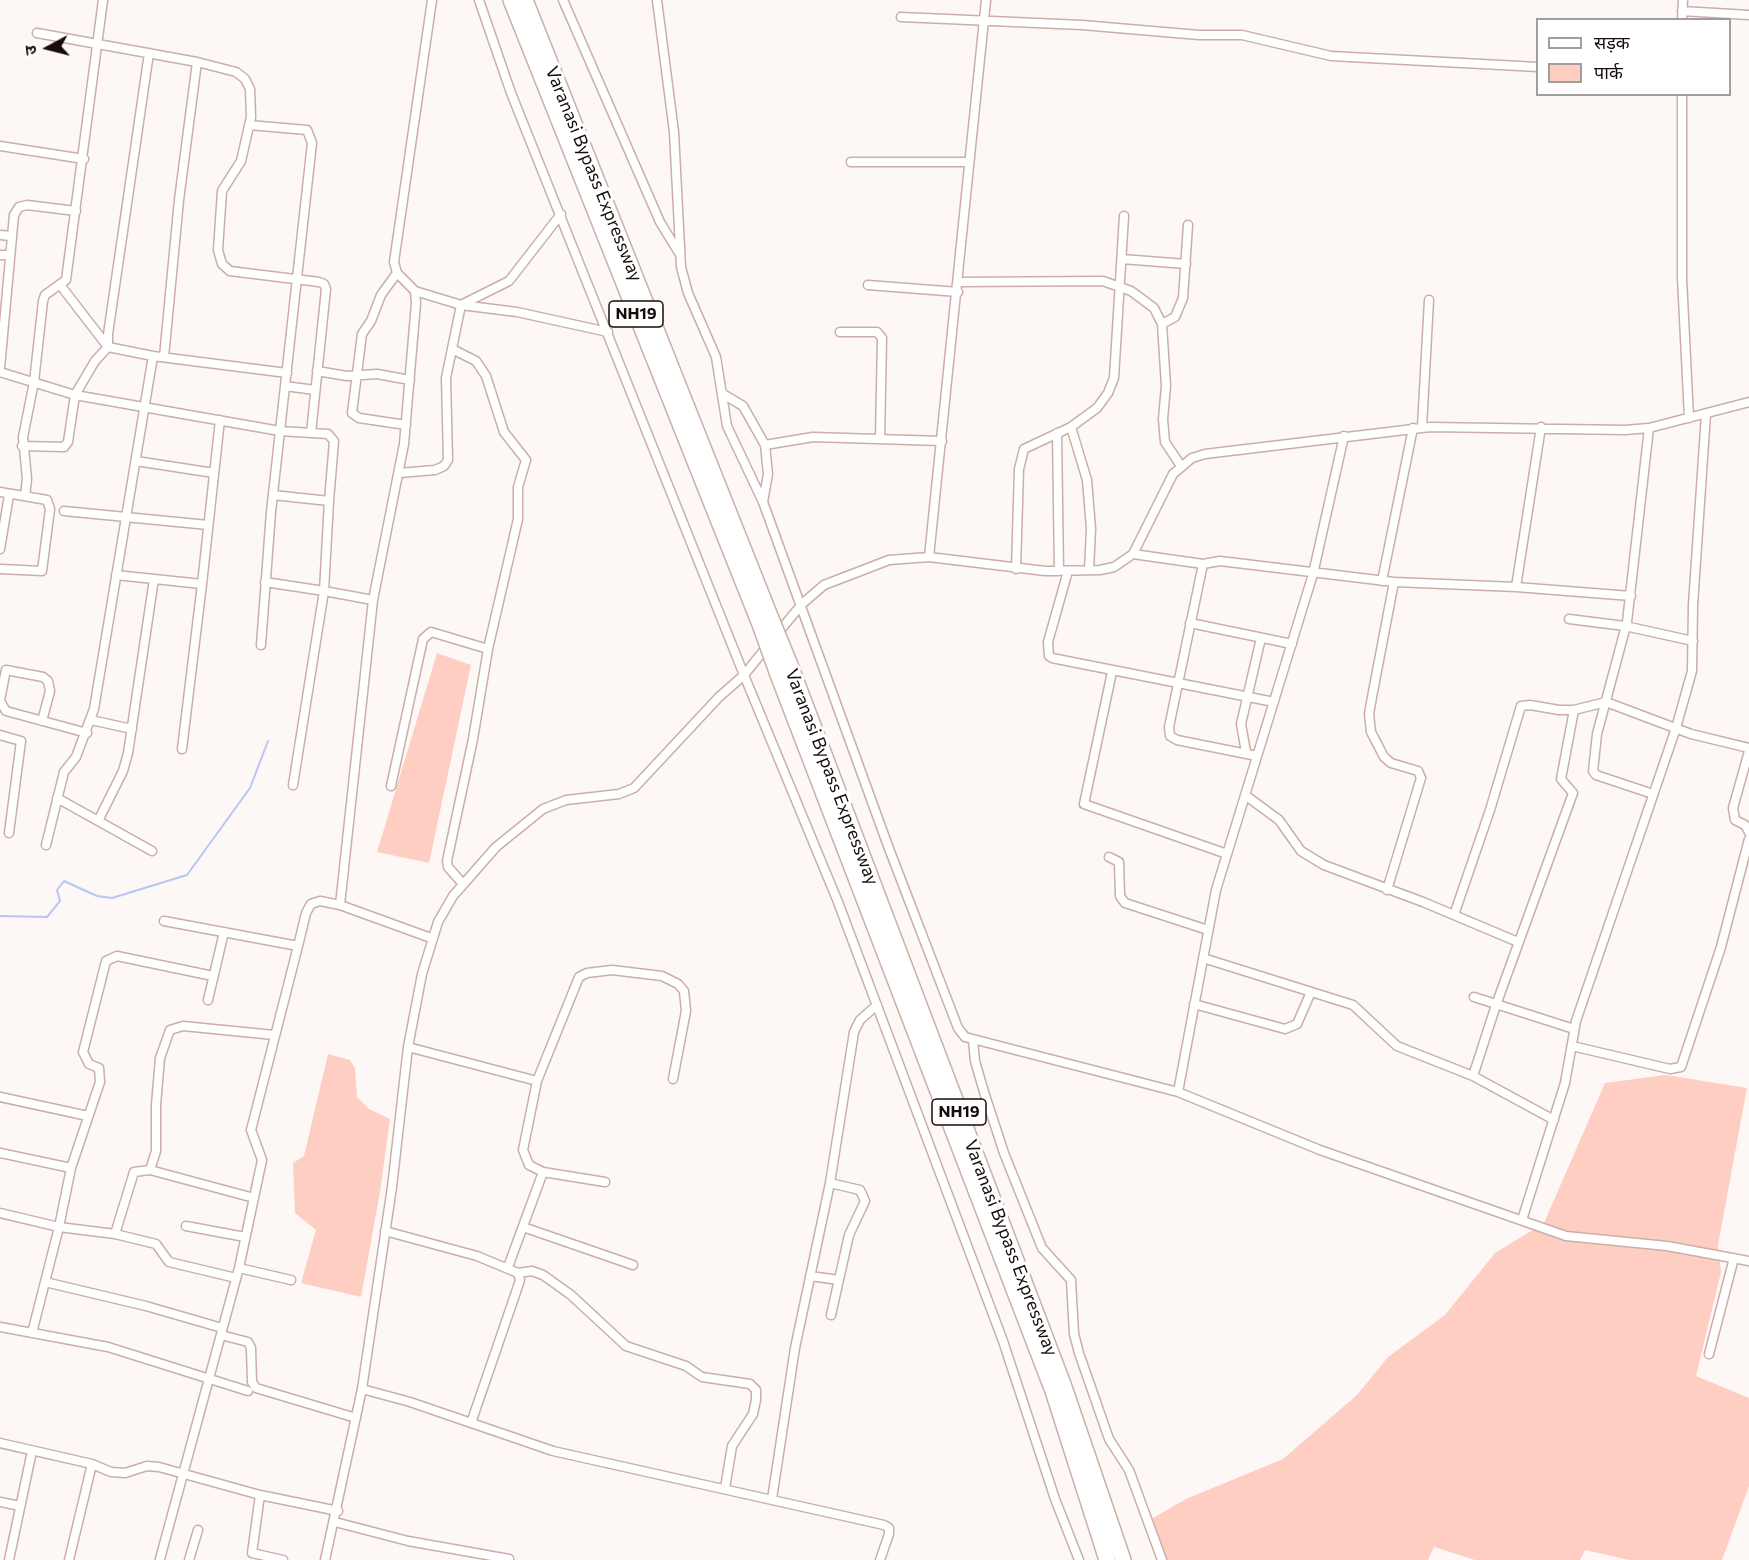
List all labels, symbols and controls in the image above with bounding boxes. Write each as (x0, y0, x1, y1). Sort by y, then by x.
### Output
north arrow (18, 18, 78, 78)
legend (1536, 18, 1731, 96)
text: सड़क (1594, 31, 1630, 53)
text: उ (20, 44, 40, 56)
text: पार्क (1594, 61, 1623, 83)
street label: Varanasi Bypass Expressway (541, 63, 647, 285)
road number: NH19 (609, 301, 663, 327)
street label: Varanasi Bypass Expressway (781, 666, 883, 888)
road number: NH19 (932, 1099, 986, 1125)
street label: Varanasi Bypass Expressway (960, 1137, 1062, 1359)

